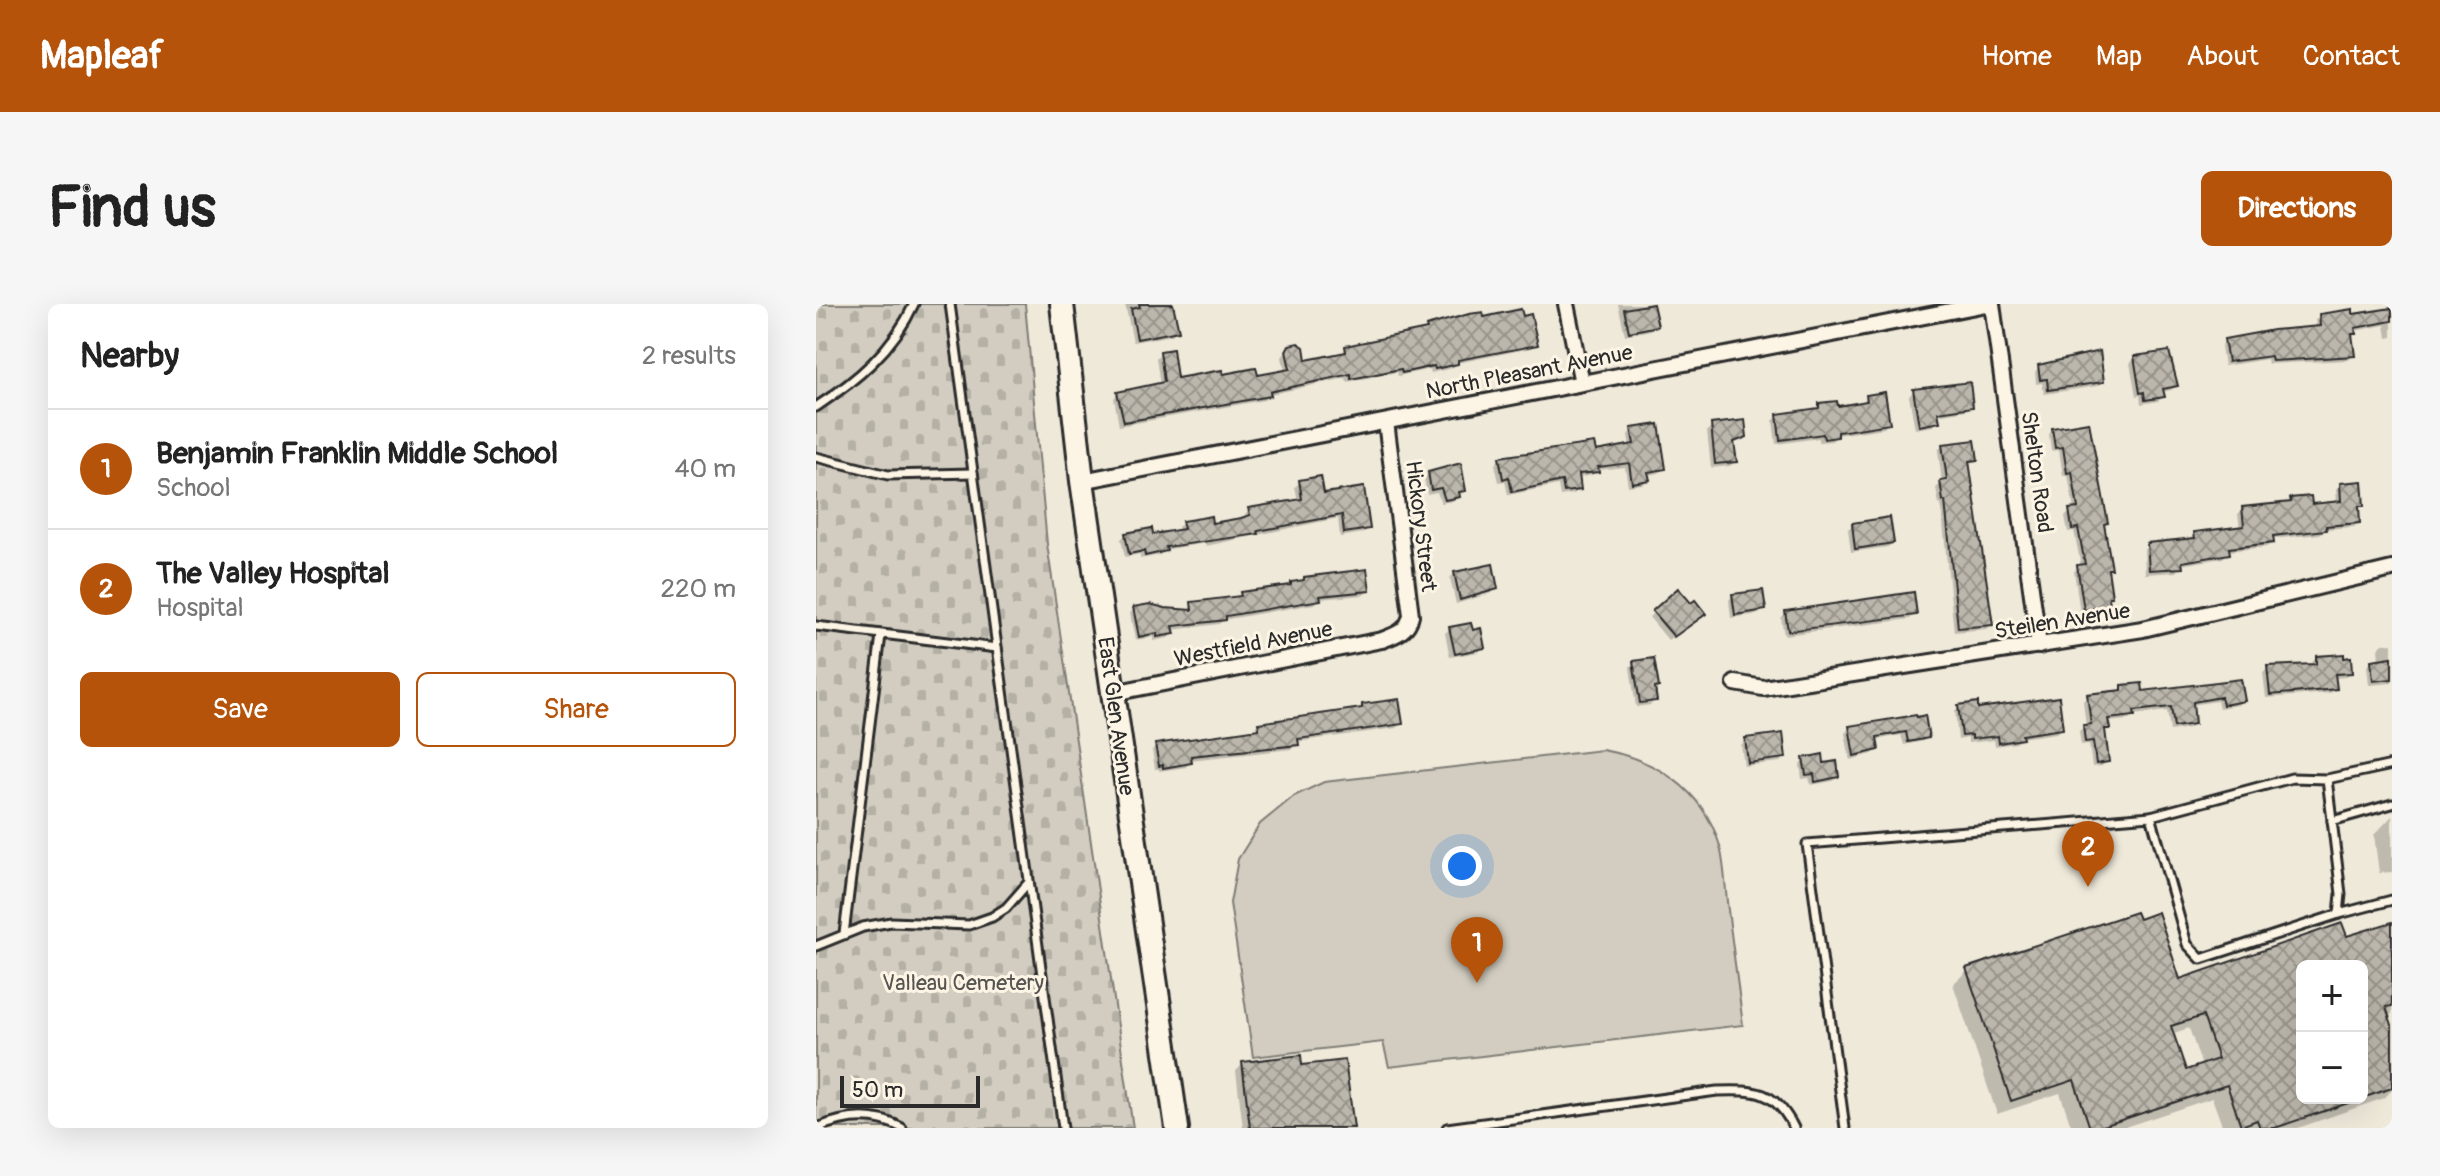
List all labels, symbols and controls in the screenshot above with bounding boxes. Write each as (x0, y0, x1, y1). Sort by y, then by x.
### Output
text: Mapleaf (40, 32, 164, 80)
text: Home (1981, 39, 2052, 74)
text: Map (2096, 39, 2142, 74)
text: About (2186, 39, 2259, 74)
text: Contact (2303, 39, 2400, 74)
button: Directions (2201, 171, 2392, 246)
text: Find us (48, 174, 216, 243)
text: Nearby (80, 335, 179, 378)
street label: North Pleasant Avenue (1424, 338, 1635, 406)
text: 2 results (642, 340, 736, 372)
street label: Shelton Road (2015, 410, 2059, 535)
text: Benjamin Franklin Middle School (156, 435, 558, 472)
text: 1 (101, 453, 111, 485)
text: 40 m (674, 453, 736, 485)
street label: Hickory Street (1399, 459, 1443, 593)
text: School (156, 472, 231, 504)
text: The Valley Hospital (156, 555, 390, 592)
text: 2 (99, 573, 113, 605)
text: 220 m (660, 573, 736, 605)
text: Hospital (156, 592, 244, 624)
street label: Steilen Avenue (1992, 596, 2132, 646)
street label: Westfield Avenue (1172, 615, 1335, 673)
street label: East Glen Avenue (1091, 635, 1141, 797)
button: Save (80, 672, 400, 747)
button: Share (416, 672, 736, 747)
pin: 2 (2062, 821, 2114, 887)
your location (1442, 846, 1482, 886)
pin: 1 (1451, 917, 1503, 983)
map controls (2296, 960, 2368, 1104)
button: + (2296, 960, 2368, 1032)
park label: Valleau Cemetery (882, 969, 1044, 997)
button: − (2296, 1032, 2368, 1104)
scale bar (840, 1072, 980, 1108)
text: 50 m (852, 1076, 903, 1104)

